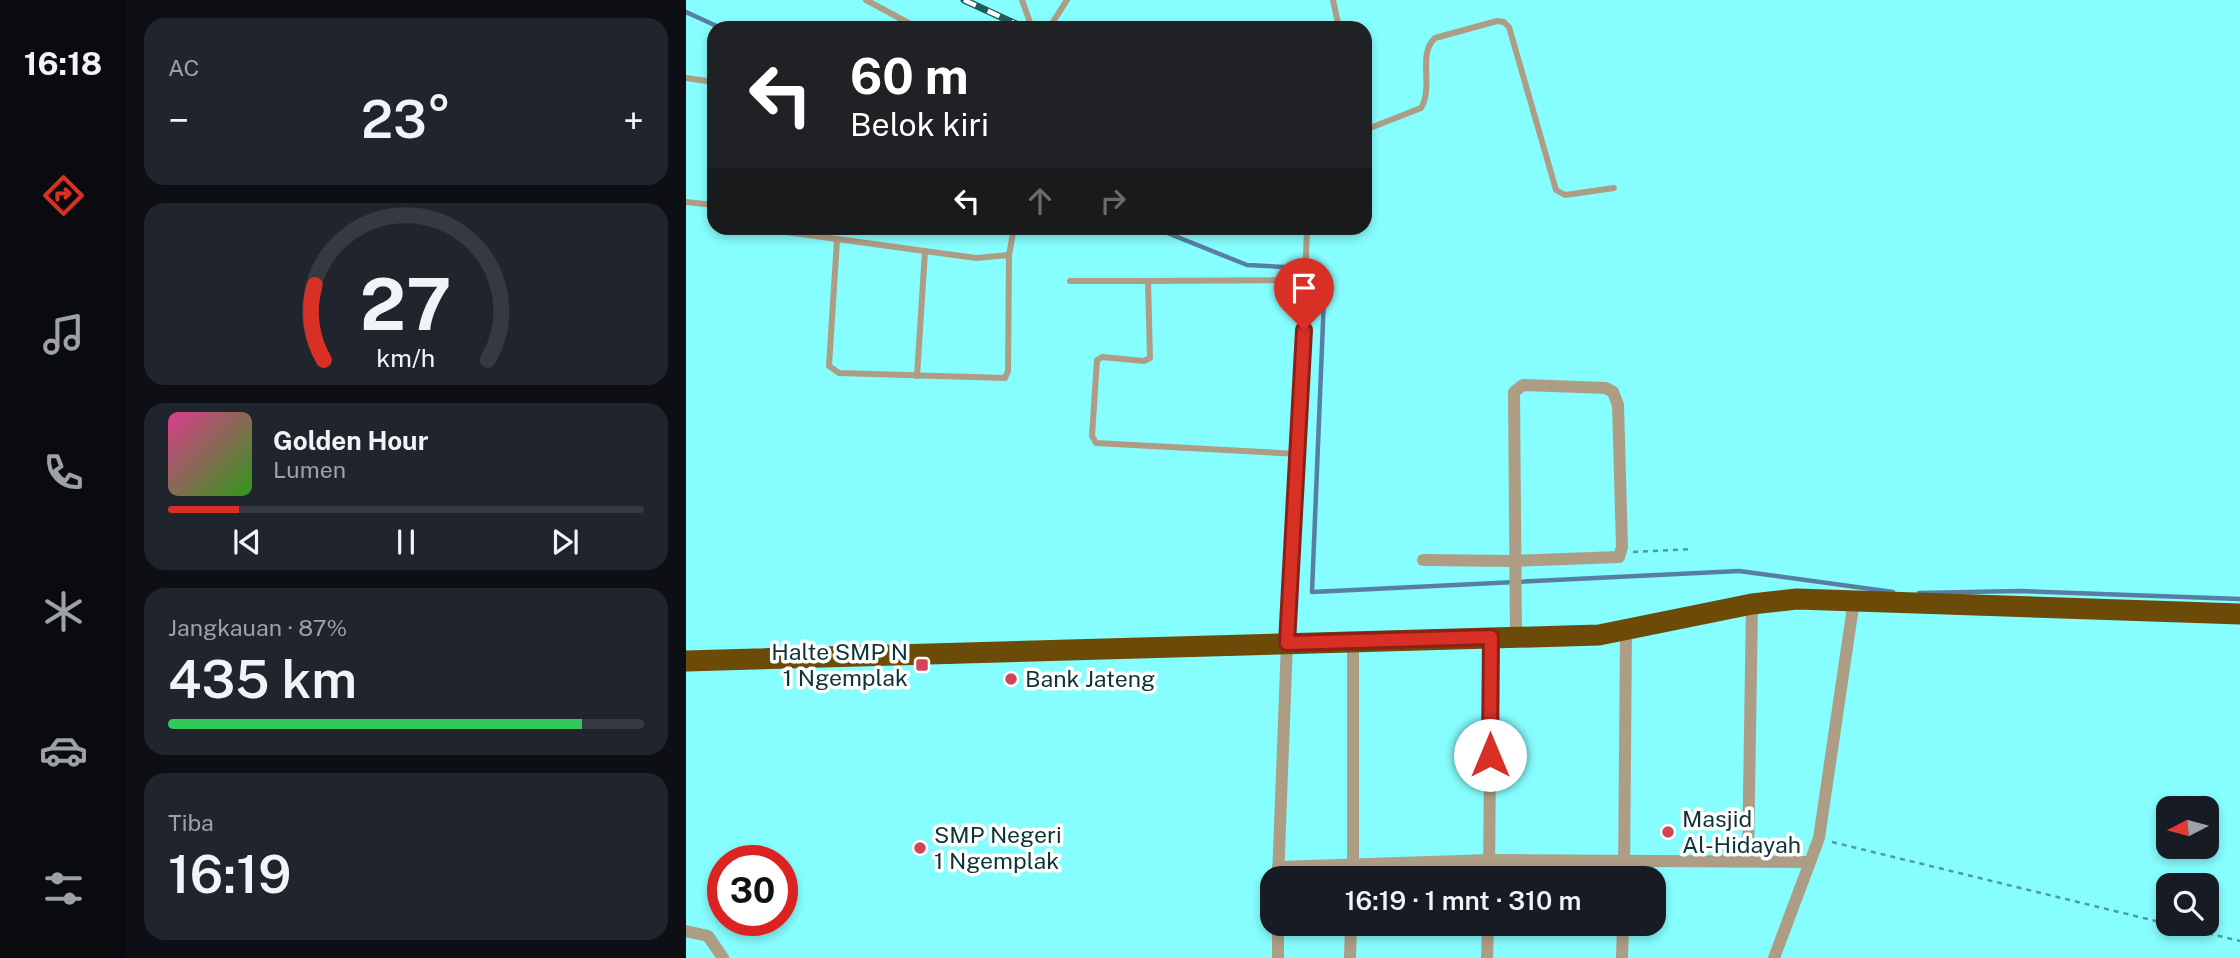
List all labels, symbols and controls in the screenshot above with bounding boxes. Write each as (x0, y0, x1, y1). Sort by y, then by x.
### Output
text: 16:18 (24, 45, 102, 82)
text: 60 m (850, 47, 969, 105)
icon: left (735, 49, 826, 140)
text: AC (168, 54, 199, 81)
text: 23° (361, 89, 451, 150)
text: − (168, 98, 189, 143)
text: + (623, 98, 644, 143)
text: Belok kiri (850, 106, 989, 143)
icon: directions (39, 171, 88, 220)
icon: left (948, 182, 986, 220)
icon: ahead (1021, 182, 1059, 220)
icon: right (1094, 182, 1132, 220)
pin (1274, 258, 1334, 330)
text: 27 (360, 261, 452, 346)
icon: arrive (1285, 269, 1323, 307)
icon: music (39, 310, 88, 359)
text: km/h (377, 343, 435, 373)
text: Golden Hour (273, 425, 428, 456)
icon: phone (39, 448, 88, 497)
text: Lumen (273, 456, 346, 483)
icon: previous (228, 523, 266, 561)
icon: pause (387, 523, 425, 561)
icon: next (546, 523, 584, 561)
icon: climate (39, 587, 88, 636)
text: Jangkauan · 87% (168, 614, 347, 641)
place label: Halte SMP N 1 Ngemplak (771, 638, 908, 691)
text: 435 km (168, 649, 357, 710)
marker: Halte SMP N 1 Ngemplak (914, 657, 930, 673)
place label: Bank Jateng (1025, 665, 1155, 692)
marker: Bank Jateng (1003, 671, 1019, 687)
position arrow (1453, 718, 1527, 792)
icon: car (39, 726, 88, 775)
north arrow (2156, 796, 2219, 859)
map controls (2156, 796, 2219, 936)
place label: Masjid Al-Hidayah (1682, 805, 1801, 858)
text: Tiba (168, 809, 214, 836)
place label: SMP Negeri 1 Ngemplak (934, 821, 1062, 874)
marker: Masjid Al-Hidayah (1660, 824, 1676, 840)
marker: SMP Negeri 1 Ngemplak (912, 840, 928, 856)
text: 16:19 (168, 844, 291, 905)
speed limit sign: 30 (707, 845, 798, 936)
icon: filters (39, 864, 88, 913)
button: search (2156, 873, 2219, 936)
text: 16:19 · 1 mnt · 310 m (1345, 885, 1581, 916)

